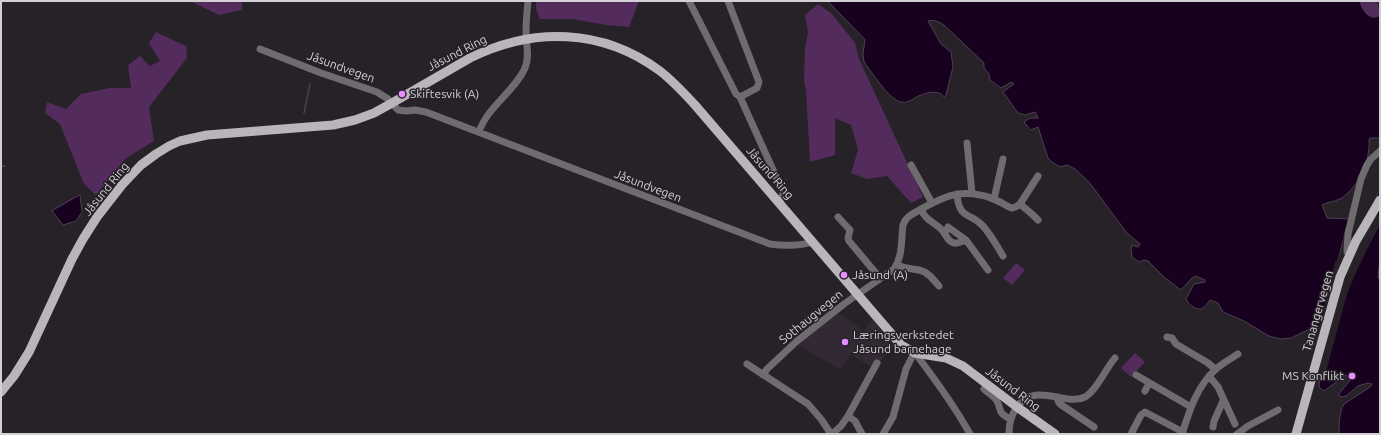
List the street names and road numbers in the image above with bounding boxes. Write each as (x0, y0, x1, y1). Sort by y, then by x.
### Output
street label: Jåsund Ring (425, 32, 489, 74)
street label: Jåsundvegen (305, 48, 377, 86)
street label: Jåsund Ring (743, 144, 797, 202)
street label: Jåsund Ring (80, 159, 132, 219)
street label: Jåsundvegen (612, 167, 684, 205)
street label: Tanangervegen (1300, 269, 1336, 353)
street label: Sothaugvegen (776, 287, 846, 347)
street label: Jåsund Ring (983, 364, 1043, 414)

